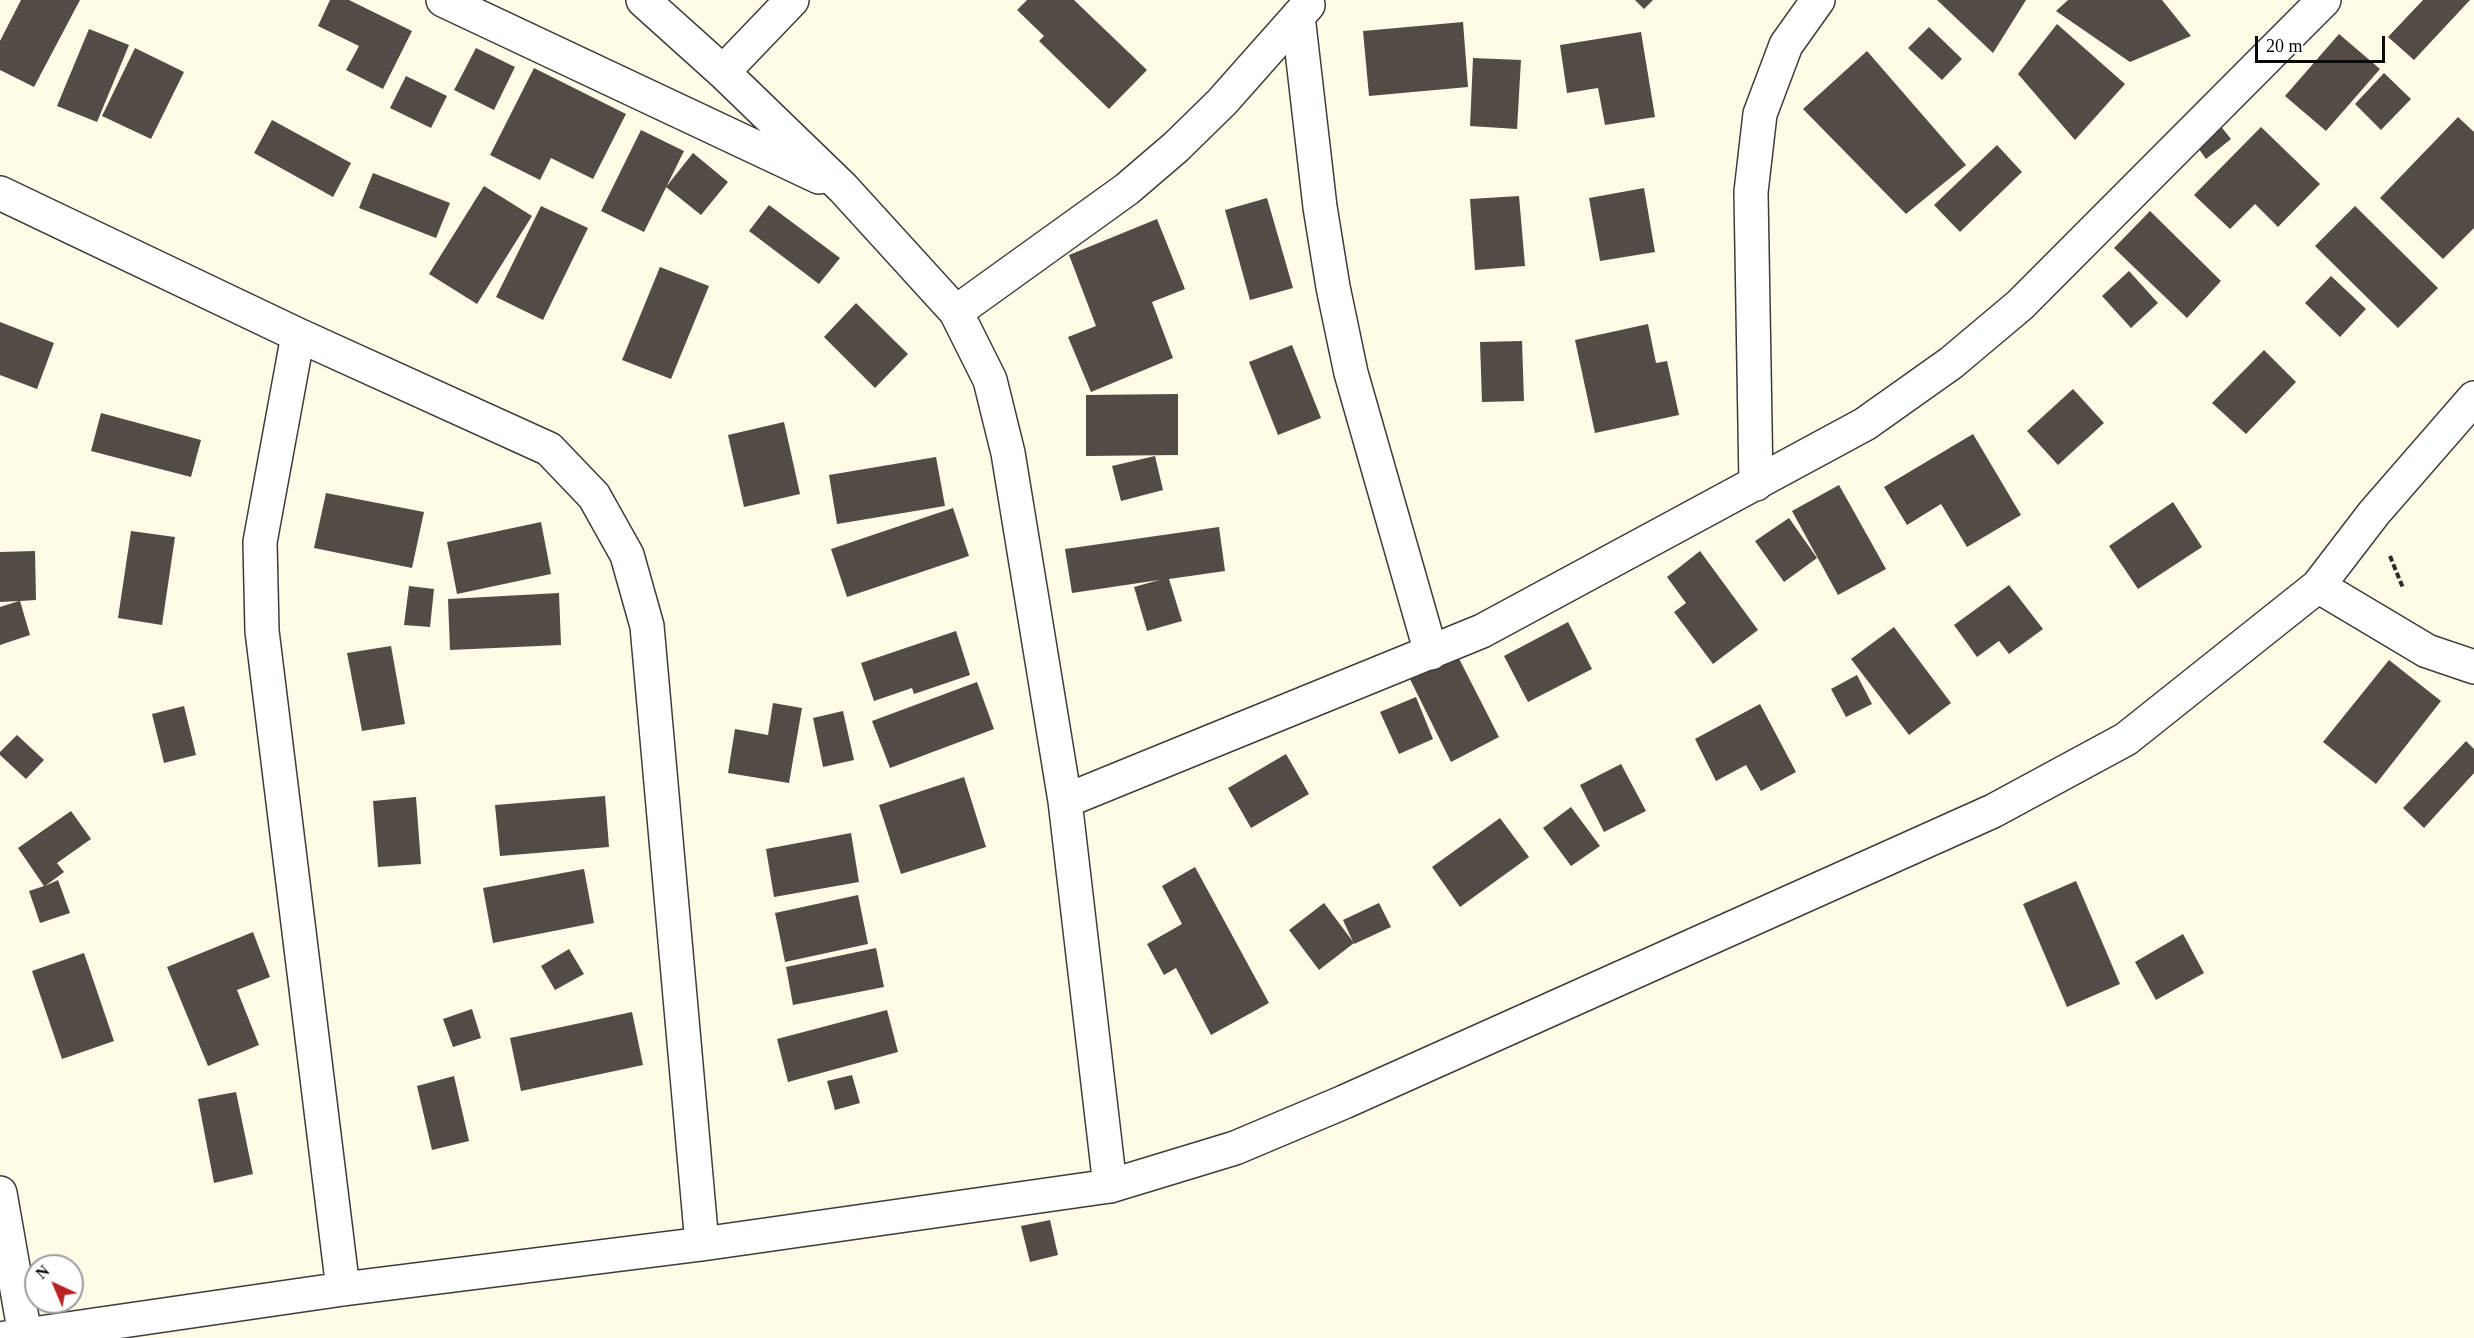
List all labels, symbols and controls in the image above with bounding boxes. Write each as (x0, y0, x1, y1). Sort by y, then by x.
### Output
scale bar (2258, 24, 2388, 62)
text: 20 m (2266, 36, 2303, 56)
north arrow (24, 1254, 84, 1314)
text: N (32, 1262, 53, 1282)

